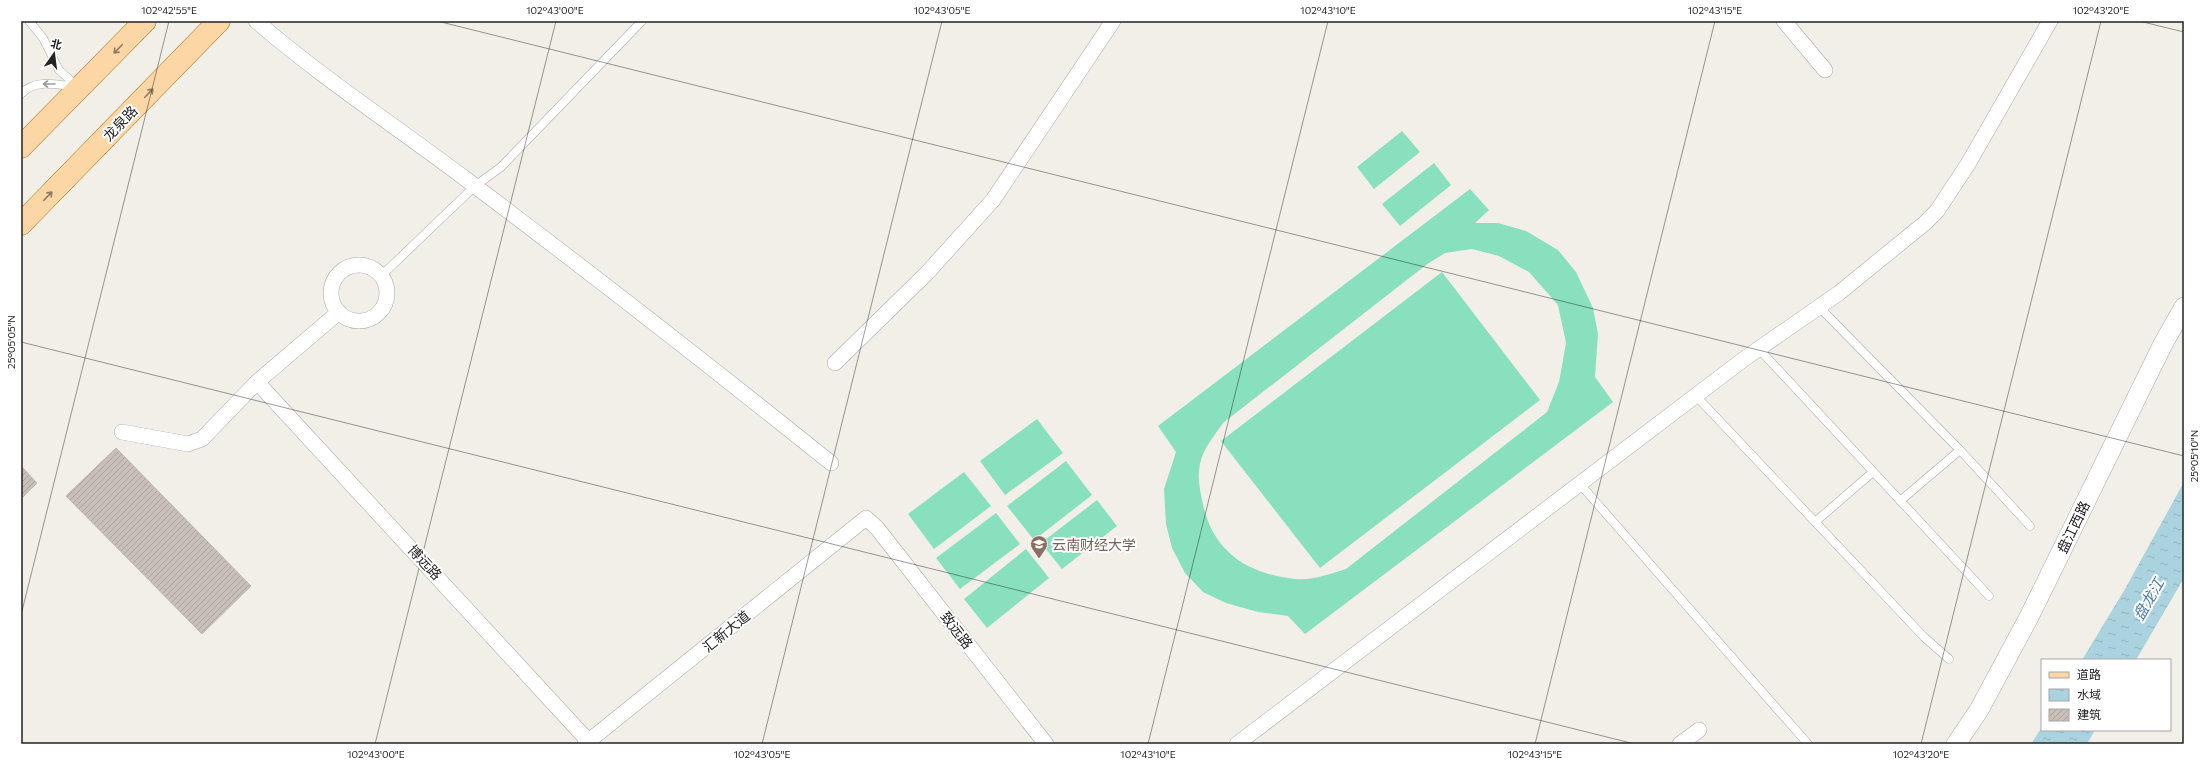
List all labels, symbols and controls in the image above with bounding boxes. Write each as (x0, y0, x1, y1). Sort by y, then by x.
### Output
text: 102°42'55"E (141, 4, 197, 16)
text: 102°43'00"E (526, 4, 584, 16)
text: 102°43'05"E (914, 4, 970, 16)
text: 102°43'10"E (1300, 4, 1356, 16)
text: 102°43'15"E (1688, 4, 1742, 16)
text: 102°43'20"E (2073, 4, 2129, 16)
north arrow (34, 34, 74, 74)
text: 北 (50, 36, 63, 51)
one-way arrow (113, 44, 123, 54)
one-way arrow (43, 80, 56, 88)
one-way arrow (144, 88, 154, 98)
street label: 龙泉路 (99, 102, 141, 144)
one-way arrow (43, 191, 53, 201)
text: 25°05'05"N (5, 315, 17, 369)
text: 25°05'10"N (2188, 430, 2200, 482)
street label: 盘江西路 (2053, 498, 2093, 556)
school or university icon: 云南财经大学 (1029, 534, 1049, 559)
place label: 云南财经大学 (1052, 536, 1136, 553)
street label: 博远路 (404, 541, 446, 583)
water label: 盘龙江 (2129, 573, 2168, 623)
street label: 汇新大道 (699, 607, 753, 655)
street label: 致远路 (937, 608, 977, 652)
legend (2041, 659, 2171, 731)
text: 道路 (2077, 667, 2101, 681)
text: 水域 (2077, 687, 2101, 701)
text: 建筑 (2077, 707, 2101, 721)
text: 102°43'00"E (347, 748, 405, 760)
text: 102°43'05"E (734, 748, 790, 760)
text: 102°43'10"E (1120, 748, 1176, 760)
text: 102°43'15"E (1508, 748, 1562, 760)
text: 102°43'20"E (1893, 748, 1949, 760)

